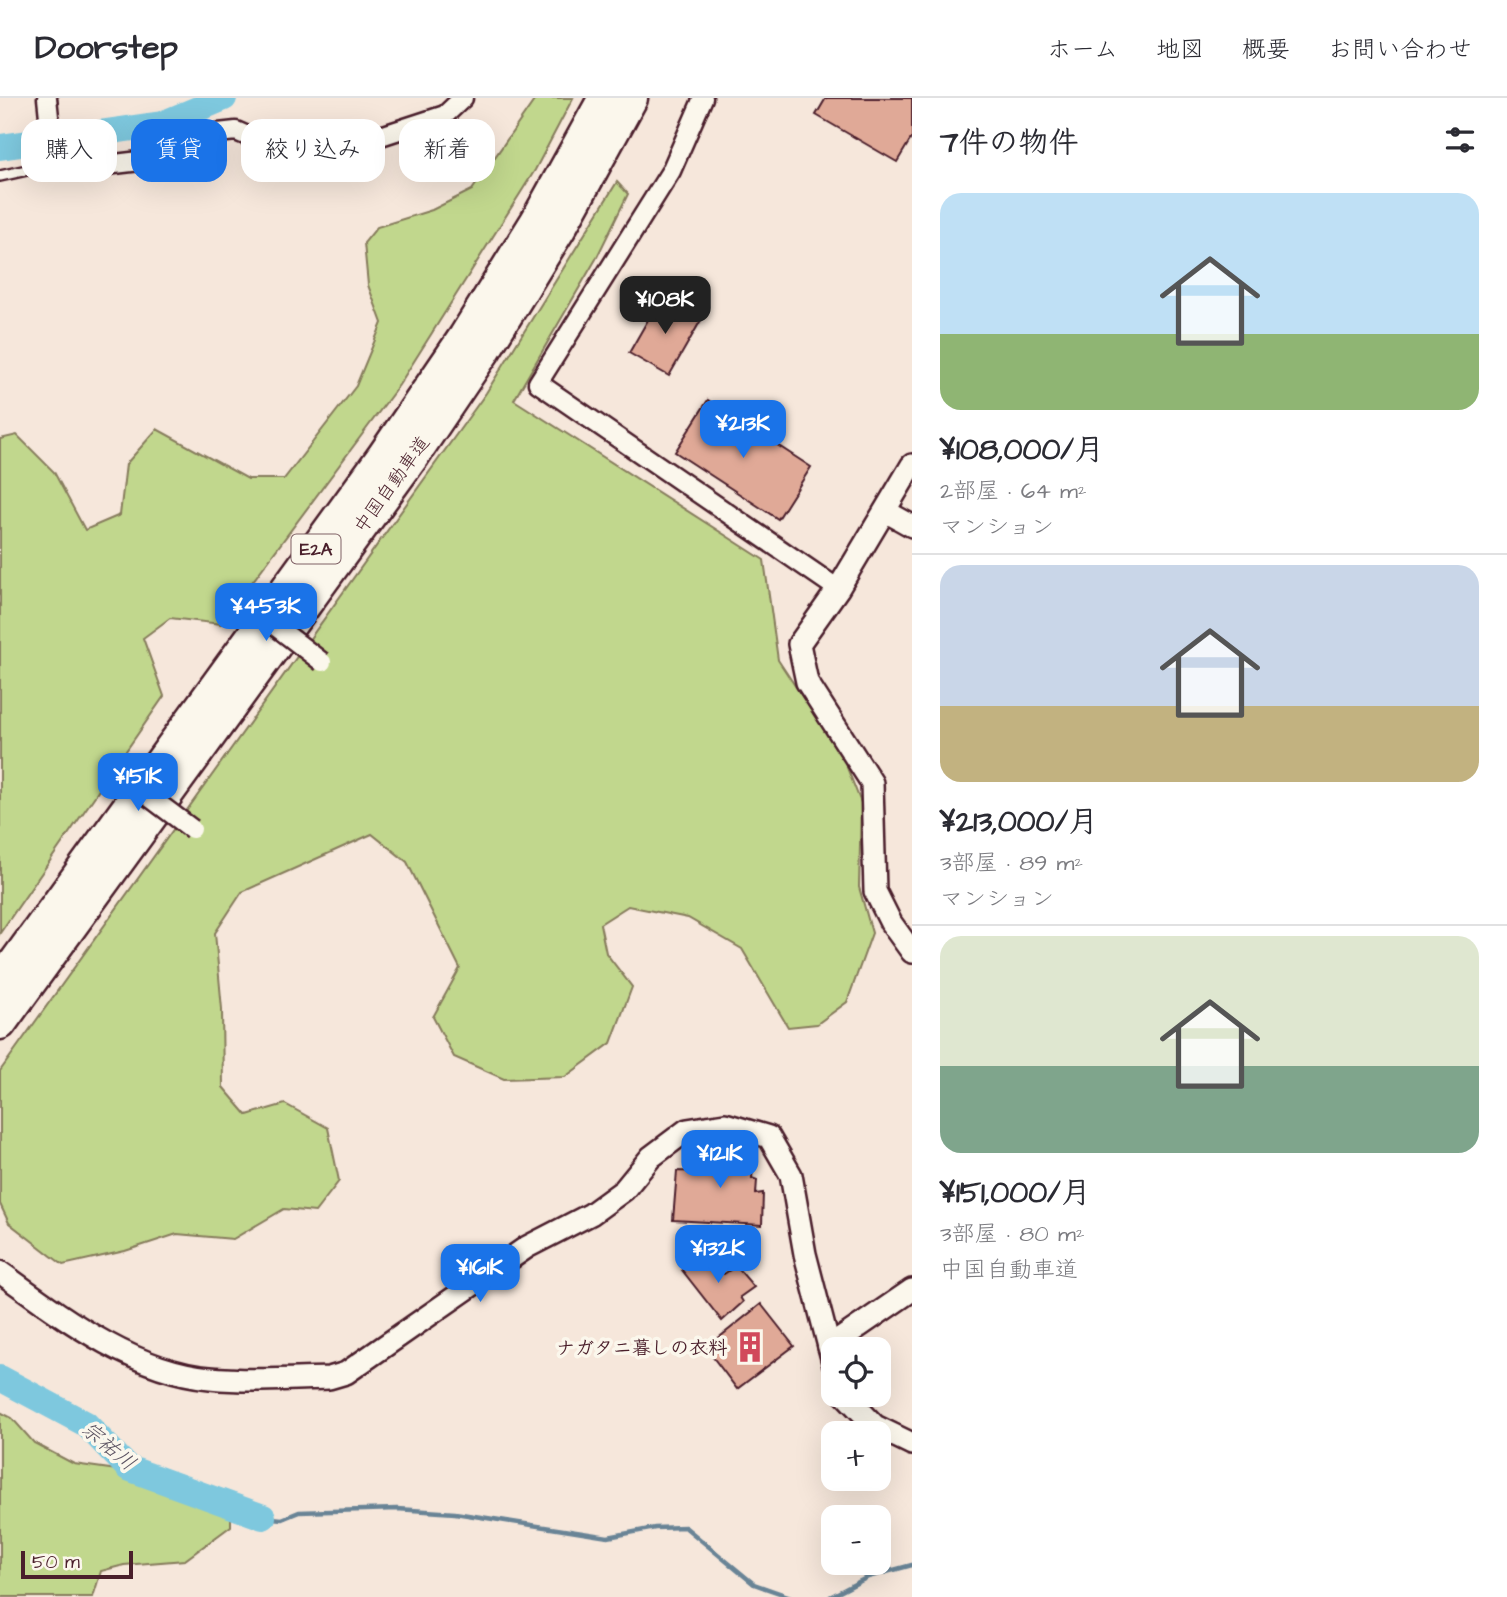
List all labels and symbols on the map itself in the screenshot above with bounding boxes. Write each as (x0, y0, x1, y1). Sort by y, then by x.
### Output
pin: ¥108K (616, 276, 714, 336)
pin: ¥213K (694, 400, 792, 460)
street label: 中国自動車道 (348, 431, 437, 539)
road number: E2A (292, 534, 340, 564)
pin: ¥453K (217, 584, 315, 643)
pin: ¥151K (89, 754, 187, 813)
pin: ¥121K (671, 1130, 769, 1190)
pin: ¥132K (669, 1226, 767, 1285)
pin: ¥161K (431, 1244, 529, 1304)
building icon: ナガタニ暮しの衣料 (733, 1330, 767, 1364)
place label: ナガタニ暮しの衣料 (556, 1335, 728, 1362)
water label: 宗祐川 (75, 1415, 142, 1478)
scale bar (21, 1548, 133, 1580)

